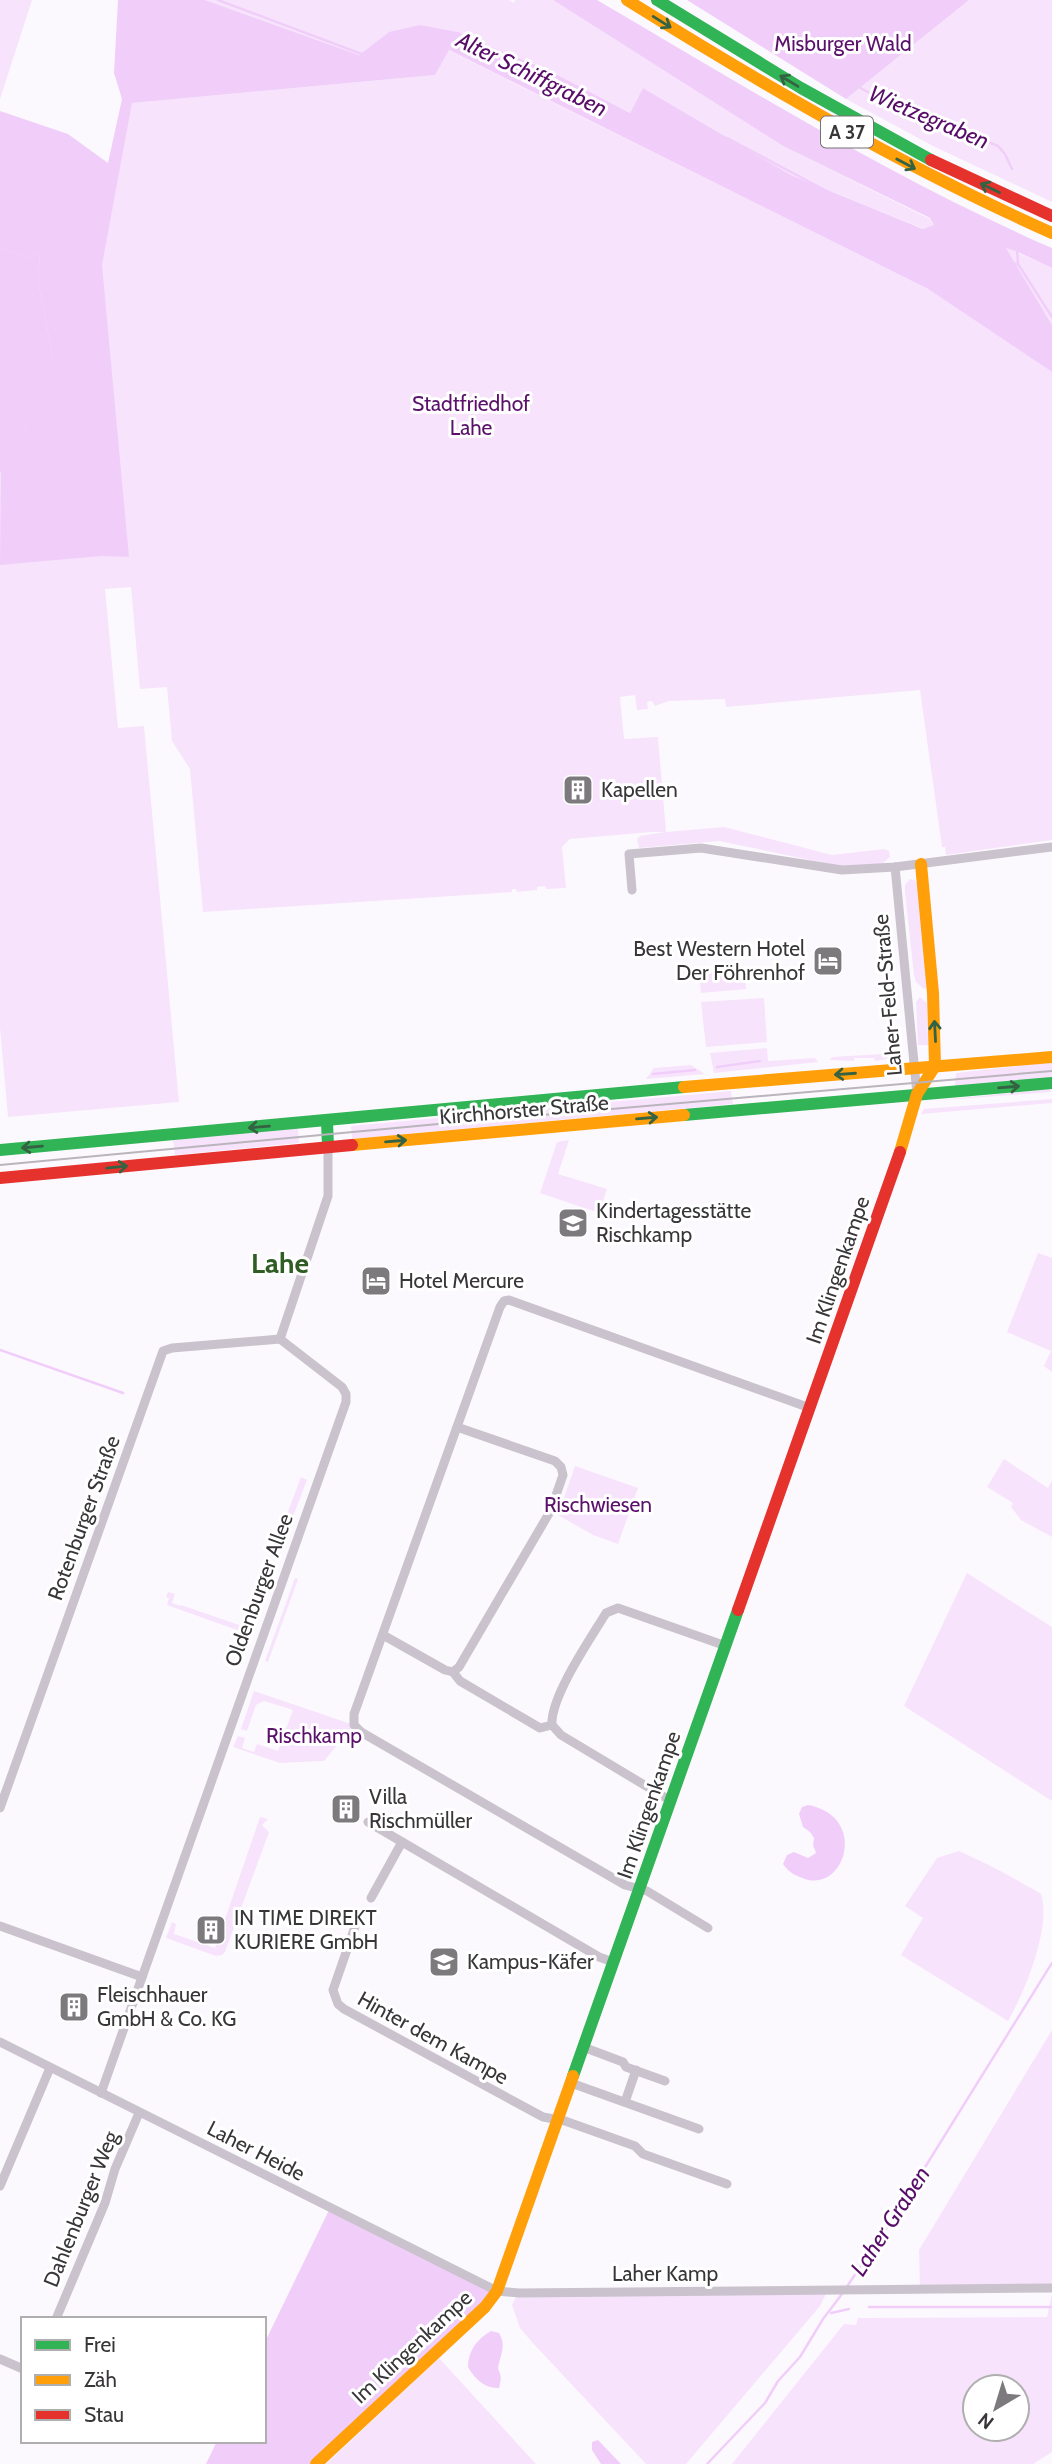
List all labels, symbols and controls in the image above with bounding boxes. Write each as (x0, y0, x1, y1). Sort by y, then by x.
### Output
one-way arrow (652, 15, 671, 30)
water label: Alter Schiffgraben (451, 25, 612, 123)
park label: Misburger Wald (774, 31, 912, 56)
one-way arrow (780, 74, 800, 88)
water label: Wietzegraben (865, 79, 993, 155)
road number: A 37 (821, 116, 873, 148)
one-way arrow (895, 157, 915, 171)
one-way arrow (980, 181, 1001, 194)
park label: Stadtfriedhof Lahe (412, 391, 530, 440)
building icon: Kapellen (561, 773, 595, 807)
place label: Kapellen (601, 777, 678, 802)
street label: Laher-Feld-Straße (868, 913, 907, 1077)
place label: Best Western Hotel Der Föhrenhof (633, 936, 805, 985)
hotel icon: Best Western Hotel Der Föhrenhof (811, 944, 845, 978)
one-way arrow (928, 1020, 941, 1043)
one-way arrow (835, 1068, 857, 1081)
one-way arrow (997, 1080, 1020, 1093)
street label: Kirchhorster Straße (438, 1090, 610, 1129)
one-way arrow (635, 1111, 658, 1124)
one-way arrow (248, 1121, 271, 1134)
one-way arrow (384, 1134, 407, 1147)
one-way arrow (22, 1141, 44, 1154)
one-way arrow (105, 1160, 127, 1173)
street label: Im Klingenkampe (801, 1192, 875, 1347)
place label: Kindertagesstätte Rischkamp (596, 1198, 751, 1247)
school or university icon: Kindertagesstätte Rischkamp (556, 1206, 590, 1240)
district label: Lahe (251, 1246, 309, 1280)
hotel icon: Hotel Mercure (359, 1264, 393, 1298)
place label: Hotel Mercure (399, 1268, 524, 1293)
street label: Rotenburger Straße (42, 1432, 125, 1604)
park label: Rischwiesen (544, 1492, 652, 1517)
street label: Oldenburger Allee (219, 1510, 298, 1670)
park label: Rischkamp (266, 1723, 362, 1748)
street label: Im Klingenkampe (612, 1727, 686, 1882)
place label: Villa Rischmüller (369, 1784, 473, 1833)
building icon: Villa Rischmüller (329, 1792, 363, 1826)
place label: IN TIME DIREKT KURIERE GmbH (234, 1905, 378, 1954)
building icon: IN TIME DIREKT KURIERE GmbH (194, 1913, 228, 1947)
school or university icon: Kampus-Käfer (427, 1945, 461, 1979)
place label: Kampus-Käfer (467, 1949, 594, 1974)
place label: Fleischhauer GmbH & Co. KG (97, 1982, 236, 2031)
street label: Hinter dem Kampe (354, 1986, 513, 2089)
building icon: Fleischhauer GmbH & Co. KG (57, 1990, 91, 2024)
street label: Laher Heide (203, 2115, 309, 2186)
street label: Dahlenburger Weg (38, 2127, 123, 2290)
water label: Laher Graben (844, 2161, 936, 2281)
street label: Laher Kamp (612, 2261, 718, 2286)
street label: Im Klingenkampe (347, 2285, 477, 2408)
legend (21, 2317, 266, 2443)
text: Frei (84, 2332, 116, 2357)
text: Zäh (84, 2367, 117, 2392)
north arrow (961, 2373, 1031, 2443)
text: Stau (84, 2402, 124, 2427)
text: N (973, 2408, 998, 2434)

